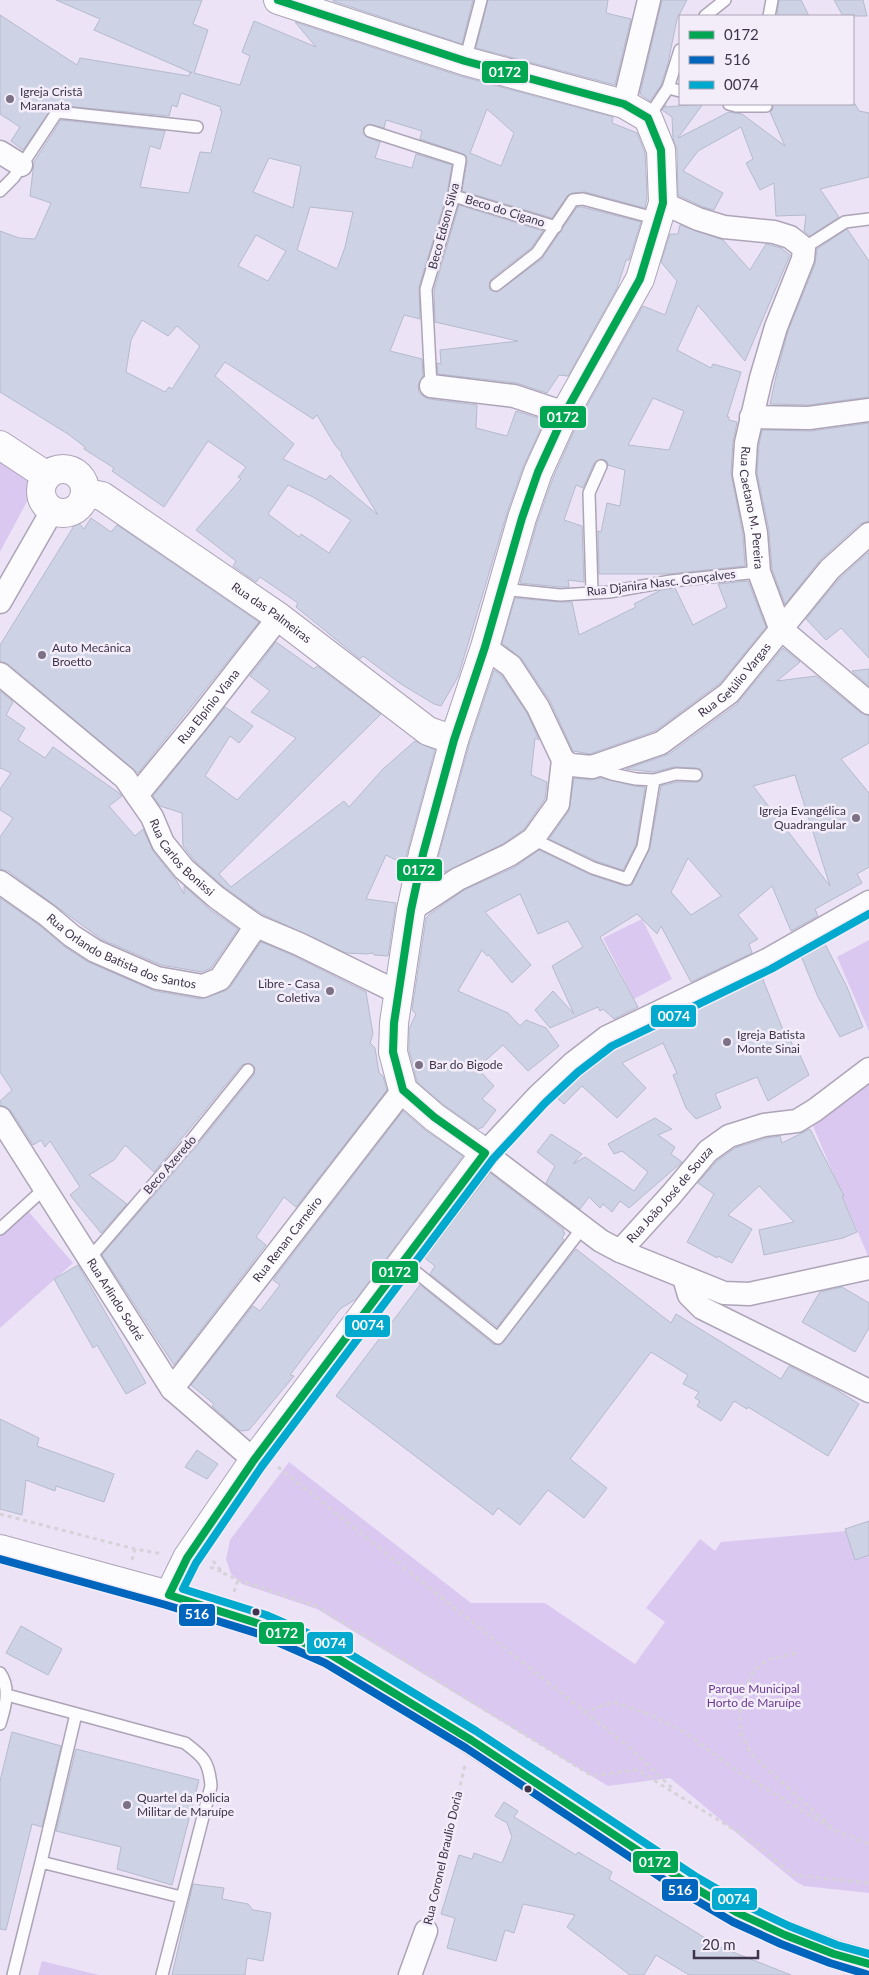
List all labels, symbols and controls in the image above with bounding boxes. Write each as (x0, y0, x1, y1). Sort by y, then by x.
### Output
legend (679, 15, 854, 105)
text: 0172 (724, 25, 759, 43)
text: 516 (724, 50, 750, 68)
line badge: 0172 (481, 60, 529, 84)
text: 0172 (489, 63, 521, 80)
text: 0074 (724, 75, 759, 93)
place label: Igreja Cristã Maranata (20, 84, 83, 113)
marker: Igreja Cristã Maranata (4, 93, 16, 105)
street label: Beco Edson Silva (425, 181, 462, 271)
street label: Beco do Cigano (463, 191, 547, 230)
line badge: 0172 (539, 405, 587, 429)
text: 0172 (547, 408, 579, 425)
street label: Rua Caetano M. Pereira (737, 446, 767, 570)
street label: Rua Djanira Nasc. Gonçalves (586, 566, 736, 599)
street label: Rua das Palmeiras (229, 579, 314, 646)
street label: Rua Getúlio Vargas (695, 639, 774, 720)
place label: Auto Mecânica Broetto (52, 640, 131, 669)
marker: Auto Mecânica Broetto (36, 649, 48, 661)
street label: Rua Elpínio Viana (174, 666, 243, 747)
place label: Igreja Evangélica Quadrangular (759, 803, 847, 832)
marker: Igreja Evangélica Quadrangular (850, 812, 862, 824)
street label: Rua Carlos Bonissi (147, 816, 218, 899)
line badge: 0172 (396, 858, 443, 882)
text: 0172 (403, 861, 435, 878)
street label: Rua Orlando Batista dos Santos (44, 910, 197, 992)
place label: Libre - Casa Coletiva (258, 976, 320, 1005)
marker: Libre - Casa Coletiva (324, 985, 336, 997)
line badge: 0074 (650, 1004, 697, 1028)
text: 0074 (658, 1007, 690, 1024)
place label: Igreja Batista Monte Sinai (737, 1027, 805, 1056)
marker: Igreja Batista Monte Sinai (721, 1036, 733, 1048)
place label: Bar do Bigode (429, 1057, 503, 1072)
marker: Bar do Bigode (413, 1059, 425, 1071)
street label: Beco Azeredo (140, 1132, 199, 1197)
street label: Rua João José de Souza (623, 1142, 715, 1246)
street label: Rua Renan Carneiro (249, 1193, 325, 1285)
street label: Rua Arlindo Sodré (84, 1255, 147, 1343)
line badge: 0172 (371, 1260, 419, 1284)
text: 0172 (379, 1263, 411, 1280)
line badge: 0074 (344, 1314, 391, 1338)
text: 0074 (352, 1316, 384, 1333)
line badge: 516 (178, 1603, 216, 1627)
text: 516 (185, 1605, 209, 1622)
unlabelled marker (251, 1607, 261, 1617)
line badge: 0172 (258, 1621, 305, 1645)
text: 0172 (266, 1624, 298, 1641)
line badge: 0074 (306, 1631, 354, 1655)
text: 0074 (314, 1634, 346, 1651)
park label: Parque Municipal Horto de Maruípe (707, 1681, 801, 1710)
unlabelled marker (523, 1784, 533, 1794)
place label: Quartel da Policia Militar de Maruípe (137, 1790, 234, 1819)
street label: Rua Coronel Braulio Doria (420, 1790, 465, 1926)
marker: Quartel da Policia Militar de Maruípe (121, 1799, 133, 1811)
line badge: 0172 (632, 1850, 679, 1874)
text: 0172 (639, 1853, 671, 1870)
line badge: 516 (661, 1878, 699, 1902)
text: 516 (668, 1881, 692, 1898)
line badge: 0074 (711, 1887, 758, 1911)
text: 0074 (718, 1890, 750, 1907)
scale bar (694, 1928, 758, 1960)
text: 20 m (702, 1935, 736, 1953)

